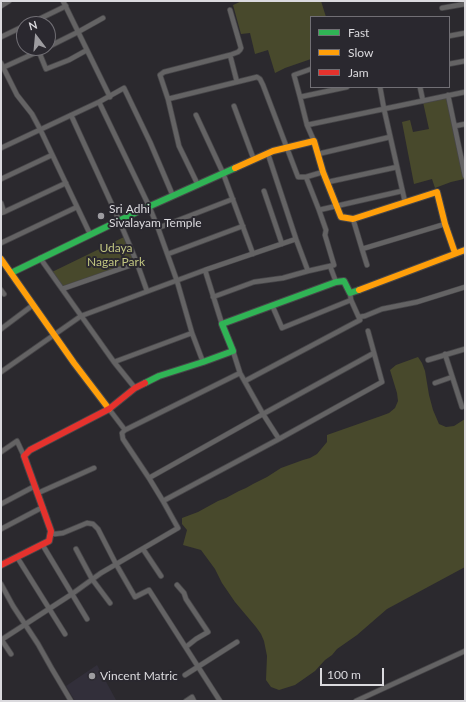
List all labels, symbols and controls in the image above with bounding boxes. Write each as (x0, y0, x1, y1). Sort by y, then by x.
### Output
north arrow (16, 16, 56, 56)
legend (310, 16, 450, 88)
text: N (27, 18, 39, 32)
text: Fast (348, 25, 369, 40)
text: Slow (348, 45, 373, 60)
text: Jam (348, 65, 369, 80)
place label: Sri Adhi Sivalayam Temple (109, 202, 202, 230)
marker: Sri Adhi Sivalayam Temple (96, 211, 106, 221)
park label: Udaya Nagar Park (87, 241, 145, 269)
scale bar (322, 660, 386, 686)
text: 100 m (327, 667, 361, 682)
place label: Vincent Matric (100, 669, 178, 683)
marker: Vincent Matric (87, 671, 97, 681)

